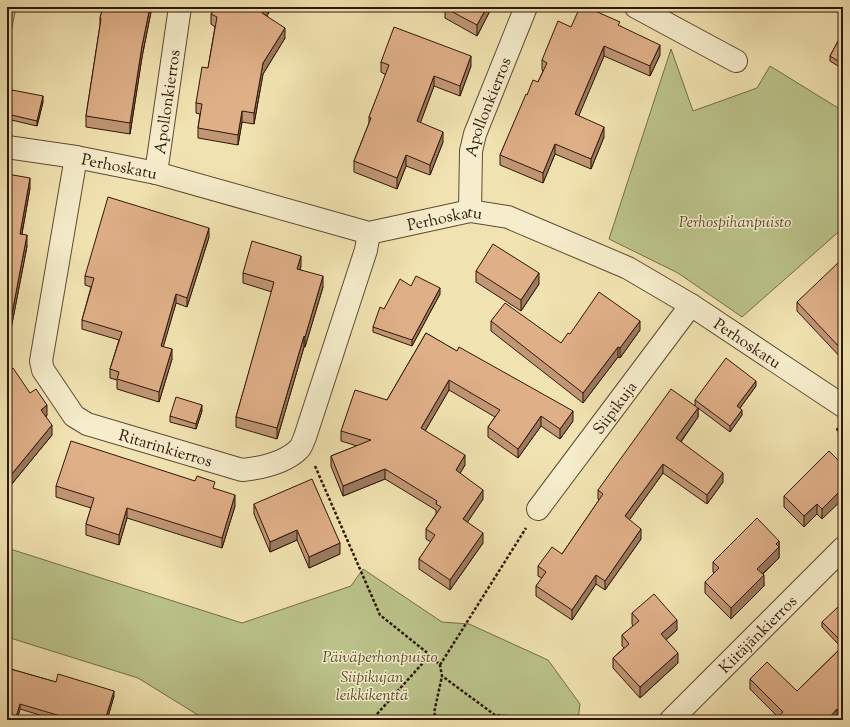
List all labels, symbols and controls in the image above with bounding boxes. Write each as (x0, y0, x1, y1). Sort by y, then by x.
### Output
street label: Apollonkierros (150, 48, 188, 156)
street label: Apollonkierros (461, 54, 519, 160)
street label: Perhoskatu (79, 149, 159, 187)
street label: Perhoskatu (405, 202, 484, 238)
park label: Perhospihanpuisto (679, 212, 791, 235)
street label: Perhoskatu (708, 314, 785, 376)
street label: Siipikuja (589, 377, 644, 440)
street label: Ritarinkierros (115, 425, 214, 474)
street label: Kiitäjänkierros (715, 591, 803, 680)
park label: Päiväperhonpuisto (322, 647, 438, 670)
park label: Siipikujan leikkikenttä (336, 667, 408, 708)

